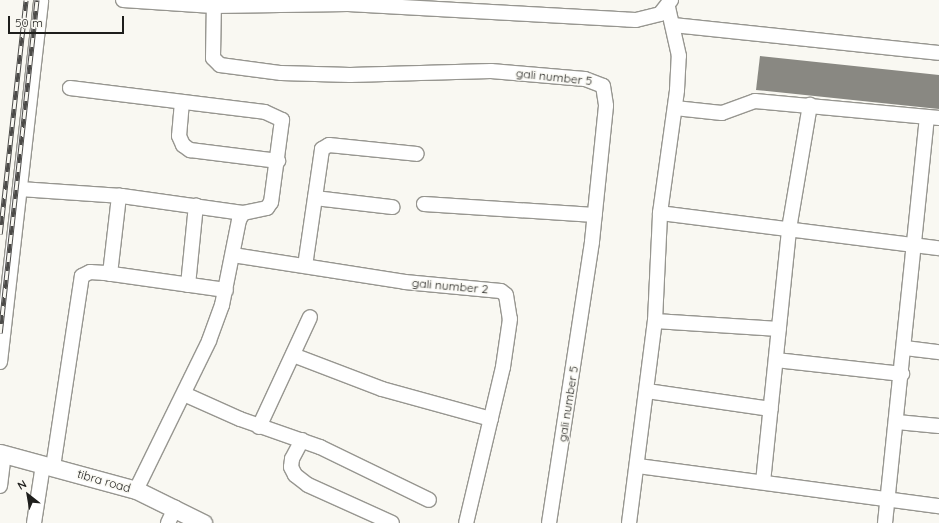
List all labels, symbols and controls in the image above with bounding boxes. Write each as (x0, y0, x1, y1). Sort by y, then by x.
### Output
scale bar (10, 8, 126, 34)
text: 50 m (15, 15, 43, 30)
street label: gali number 5 (515, 66, 593, 88)
street label: gali number 2 (411, 275, 489, 297)
street label: gali number 5 (555, 365, 581, 443)
street label: tibra road (76, 466, 132, 496)
north arrow (8, 475, 48, 515)
text: N (15, 477, 29, 493)

